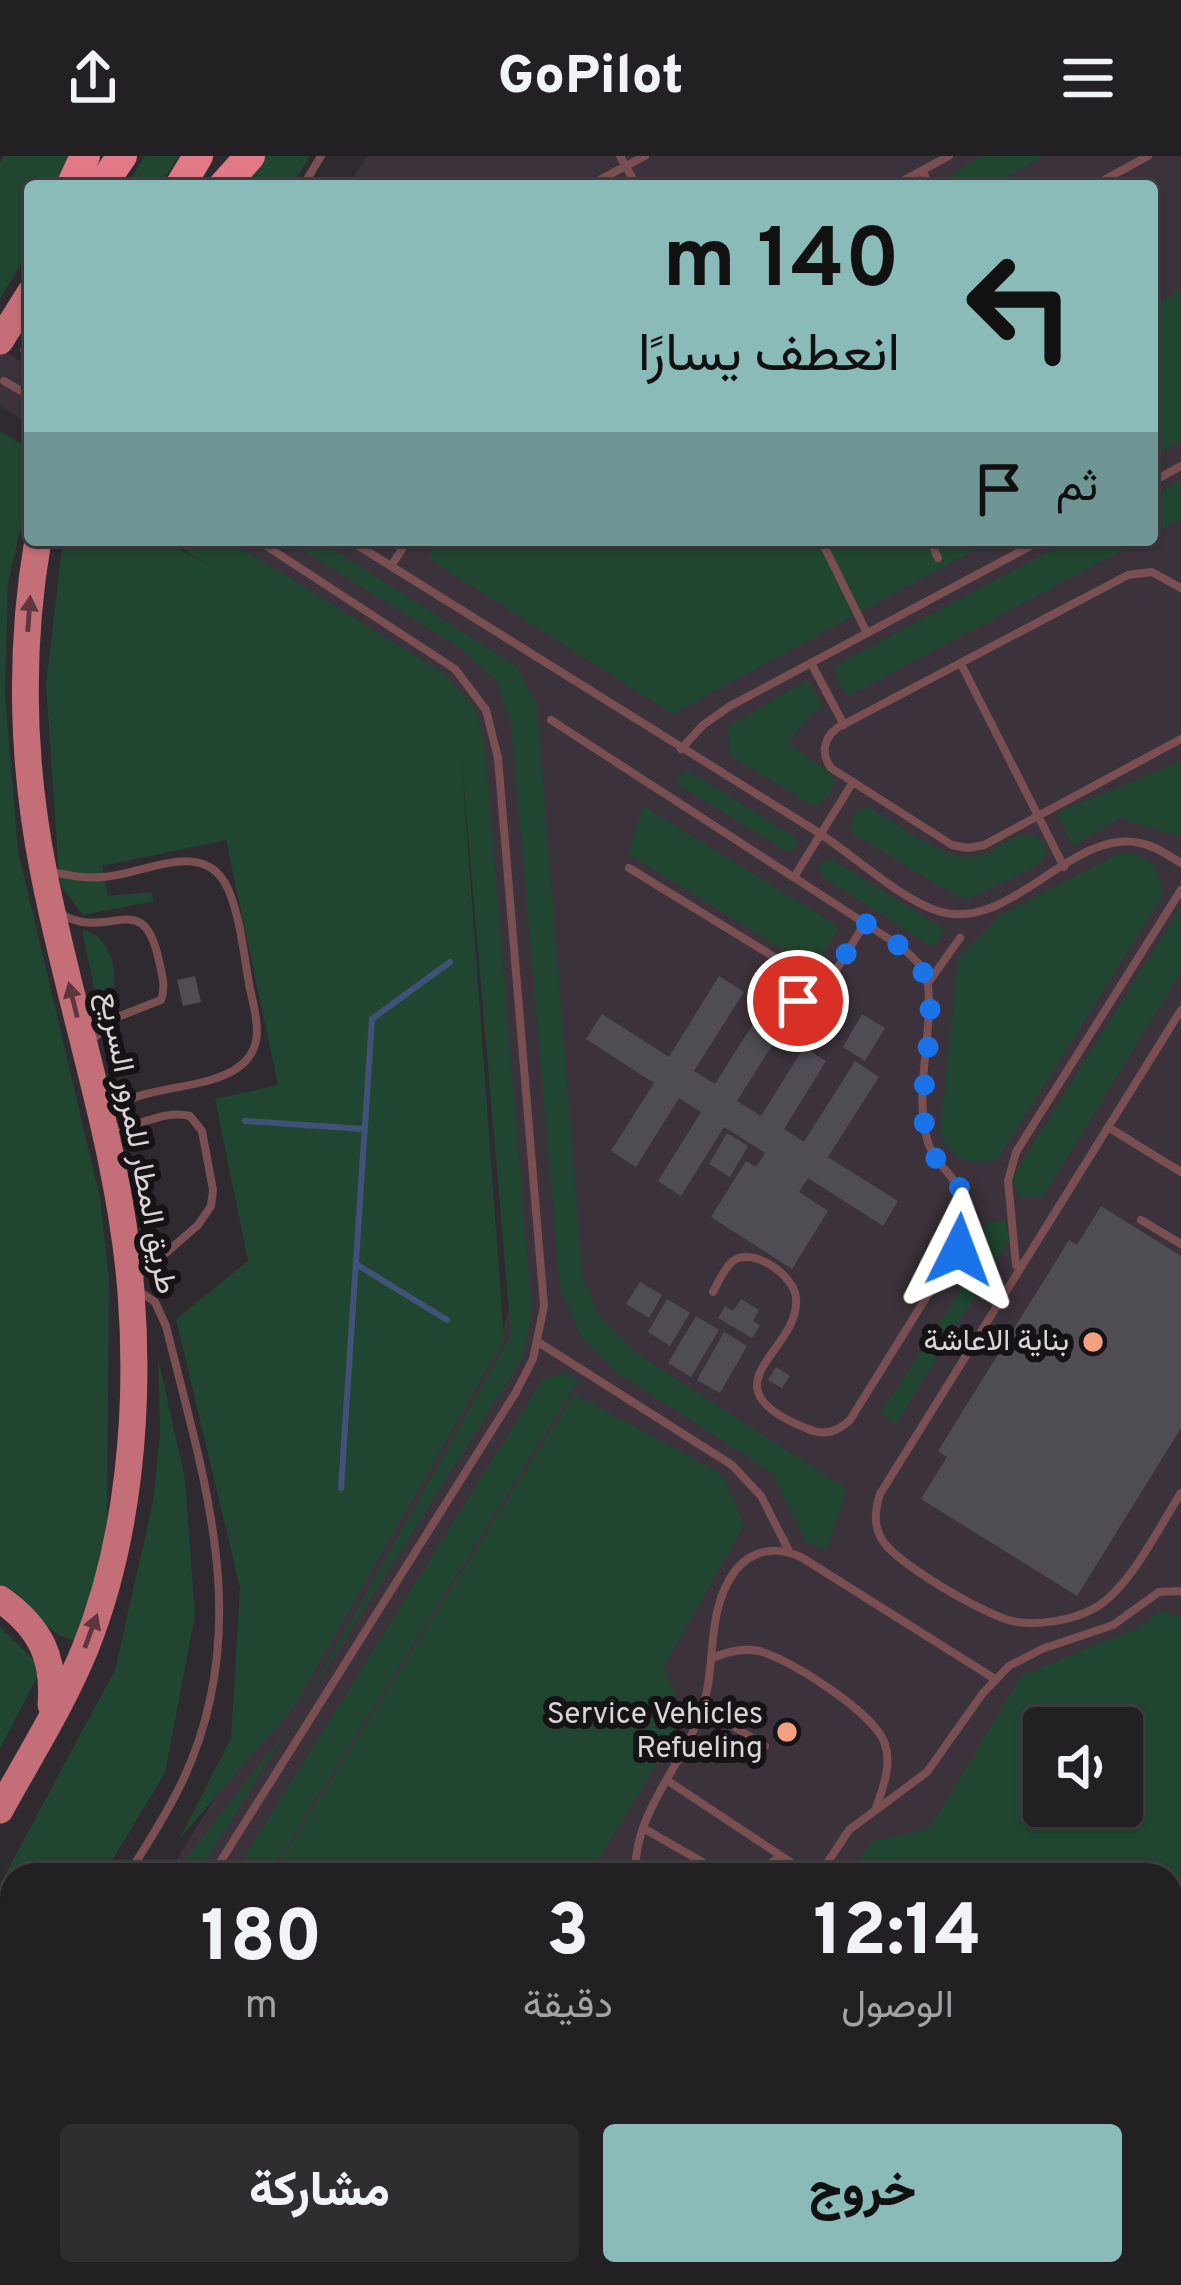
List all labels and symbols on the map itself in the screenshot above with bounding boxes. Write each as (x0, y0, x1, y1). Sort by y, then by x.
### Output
one-way arrow (20, 595, 39, 632)
pin (747, 950, 849, 1052)
one-way arrow (63, 981, 82, 1018)
street label: طريق المطار للمرور السريع (89, 989, 183, 1297)
position arrow (896, 1187, 1022, 1313)
place label: بناية الاعاشة (924, 1324, 1069, 1361)
marker: بناية الاعاشة (1080, 1329, 1106, 1355)
one-way arrow (83, 1613, 101, 1649)
place label: Service Vehicles Refueling (547, 1697, 763, 1768)
marker: Service Vehicles Refueling (774, 1719, 800, 1745)

